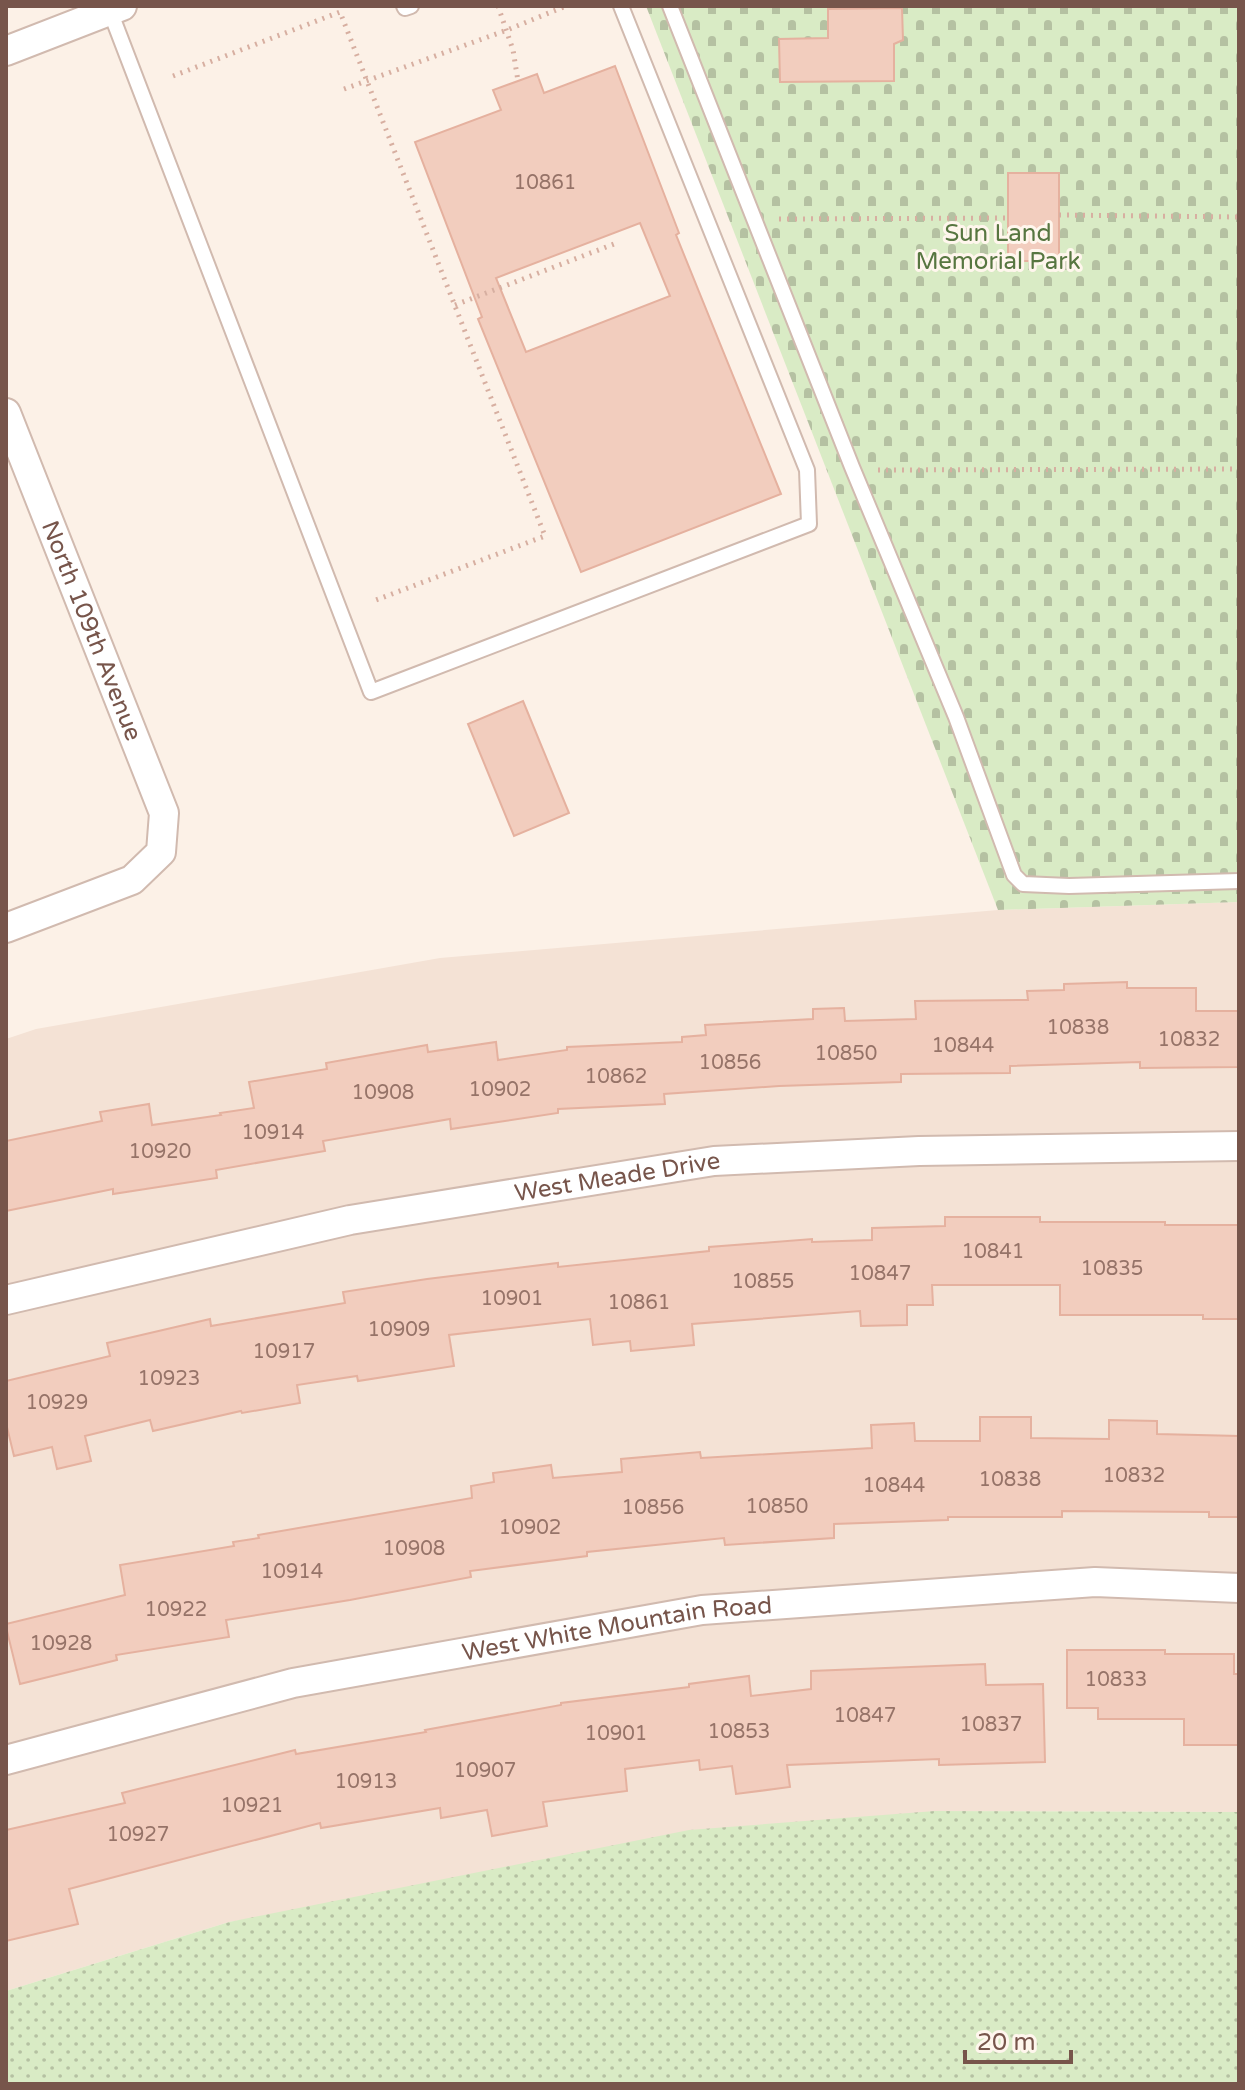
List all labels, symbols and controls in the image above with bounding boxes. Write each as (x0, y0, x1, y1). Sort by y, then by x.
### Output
house number: 10861 (514, 171, 576, 195)
park label: Sun Land Memorial Park (915, 219, 1081, 276)
street label: North 109th Avenue (35, 517, 148, 745)
house number: 10838 (1047, 1016, 1109, 1040)
house number: 10832 (1158, 1028, 1220, 1052)
house number: 10844 (932, 1034, 994, 1058)
house number: 10850 (815, 1042, 877, 1066)
house number: 10856 (699, 1051, 761, 1075)
house number: 10862 (585, 1065, 647, 1089)
house number: 10902 (469, 1078, 531, 1102)
house number: 10908 (352, 1081, 414, 1105)
house number: 10914 (242, 1121, 304, 1145)
house number: 10920 (129, 1140, 191, 1164)
street label: West Meade Drive (513, 1146, 722, 1208)
house number: 10841 (962, 1240, 1024, 1264)
house number: 10835 (1081, 1257, 1143, 1281)
house number: 10847 (849, 1262, 911, 1286)
house number: 10855 (732, 1270, 794, 1294)
house number: 10901 (481, 1287, 543, 1311)
house number: 10861 (608, 1291, 670, 1315)
house number: 10909 (368, 1318, 430, 1342)
house number: 10917 (253, 1340, 315, 1364)
house number: 10923 (138, 1367, 200, 1391)
house number: 10929 (26, 1391, 88, 1415)
house number: 10832 (1103, 1464, 1165, 1488)
house number: 10838 (979, 1468, 1041, 1492)
house number: 10844 (863, 1474, 925, 1498)
house number: 10850 (746, 1495, 808, 1519)
house number: 10856 (622, 1496, 684, 1520)
house number: 10902 (499, 1516, 561, 1540)
house number: 10908 (383, 1537, 445, 1561)
house number: 10914 (261, 1560, 323, 1584)
street label: West White Mountain Road (460, 1591, 773, 1668)
house number: 10922 (145, 1598, 207, 1622)
house number: 10928 (30, 1632, 92, 1656)
house number: 10833 (1085, 1668, 1147, 1692)
house number: 10847 (834, 1704, 896, 1728)
house number: 10837 (960, 1713, 1022, 1737)
house number: 10853 (708, 1720, 770, 1744)
house number: 10901 (585, 1722, 647, 1746)
house number: 10907 (454, 1759, 516, 1783)
house number: 10913 (335, 1770, 397, 1794)
house number: 10921 (221, 1794, 283, 1818)
house number: 10927 (107, 1823, 169, 1847)
scale bar (965, 2014, 1071, 2064)
text: 20 m (977, 2028, 1035, 2057)

